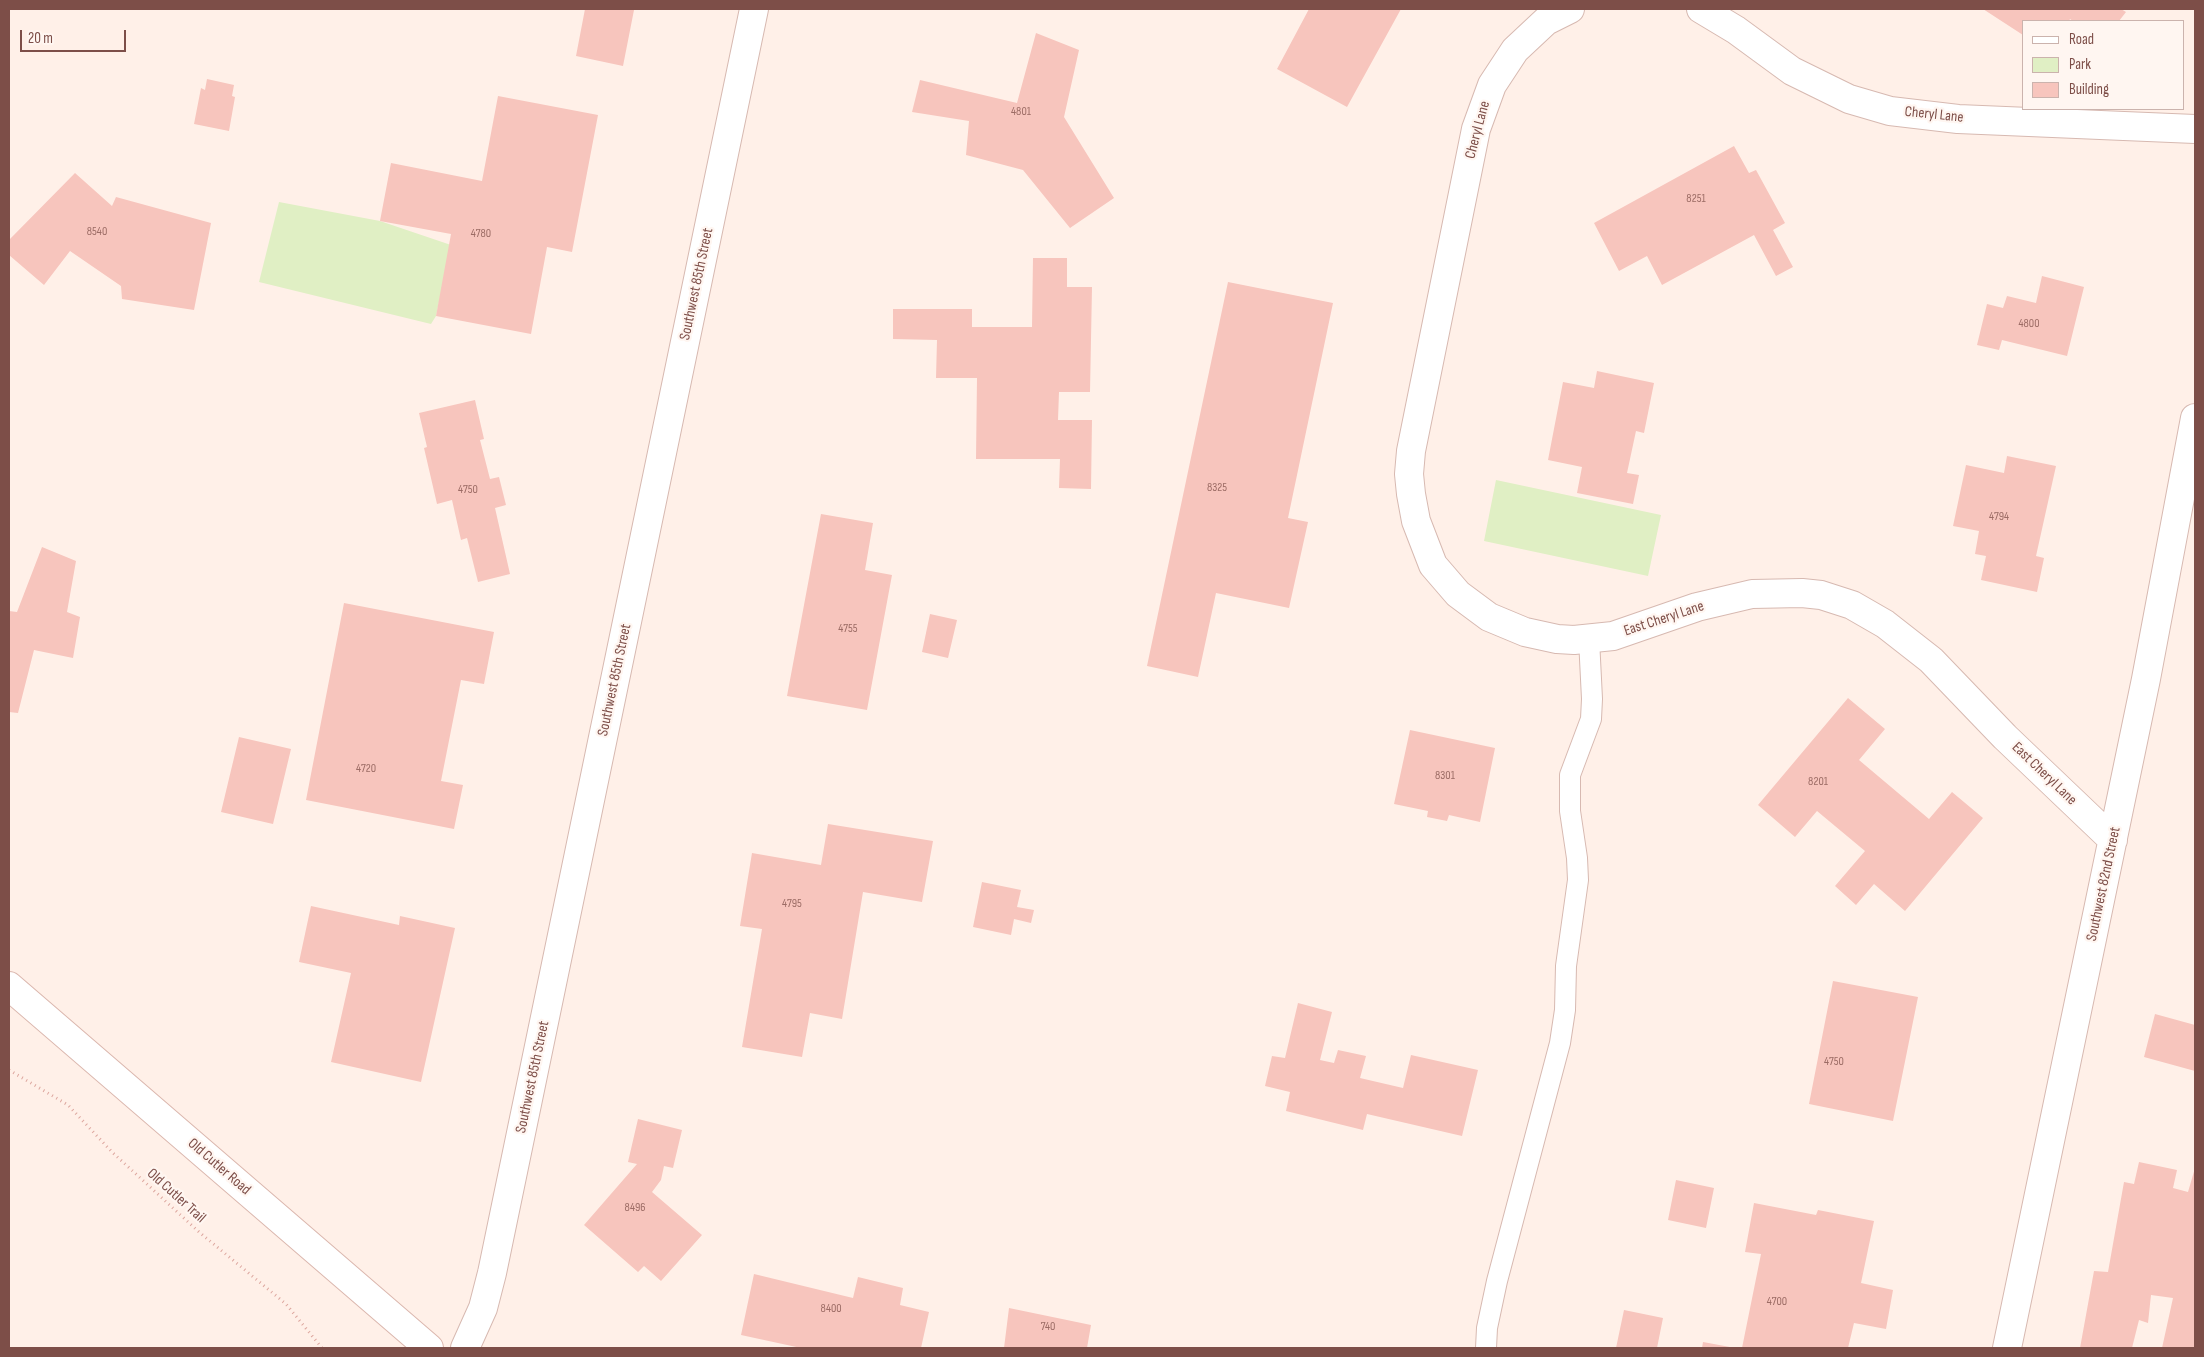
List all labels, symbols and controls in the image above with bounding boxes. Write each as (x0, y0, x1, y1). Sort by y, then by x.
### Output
scale bar (22, 20, 129, 52)
legend (2022, 20, 2184, 110)
text: 20 m (28, 29, 53, 48)
text: Road (2069, 30, 2094, 49)
text: Park (2069, 55, 2091, 74)
text: Building (2069, 80, 2109, 99)
street label: Cheryl Lane (1462, 99, 1494, 161)
street label: Cheryl Lane (1904, 103, 1964, 127)
house number: 4801 (1011, 105, 1031, 119)
house number: 8251 (1686, 192, 1706, 206)
house number: 8540 (87, 225, 107, 239)
street label: Southwest 85th Street (676, 226, 718, 342)
house number: 4780 (471, 227, 491, 241)
house number: 4800 (2018, 317, 2040, 331)
house number: 8325 (1207, 481, 1227, 495)
house number: 4750 (458, 483, 478, 497)
house number: 4794 (1989, 510, 2009, 524)
street label: East Cheryl Lane (1622, 598, 1706, 640)
street label: Southwest 85th Street (594, 622, 636, 738)
house number: 4755 (838, 622, 858, 636)
street label: East Cheryl Lane (2008, 739, 2080, 809)
house number: 4720 (356, 762, 376, 776)
house number: 8301 (1435, 769, 1455, 783)
house number: 8201 (1808, 775, 1828, 789)
street label: Southwest 82nd Street (2083, 825, 2125, 943)
house number: 4795 (782, 897, 802, 911)
street label: Southwest 85th Street (512, 1019, 554, 1135)
house number: 4750 (1824, 1055, 1844, 1069)
street label: Old Cutler Road (184, 1135, 254, 1199)
street label: Old Cutler Trail (143, 1165, 209, 1227)
house number: 8496 (624, 1201, 646, 1215)
house number: 4700 (1767, 1295, 1787, 1309)
house number: 8400 (820, 1302, 842, 1316)
house number: 740 (1041, 1320, 1055, 1334)

